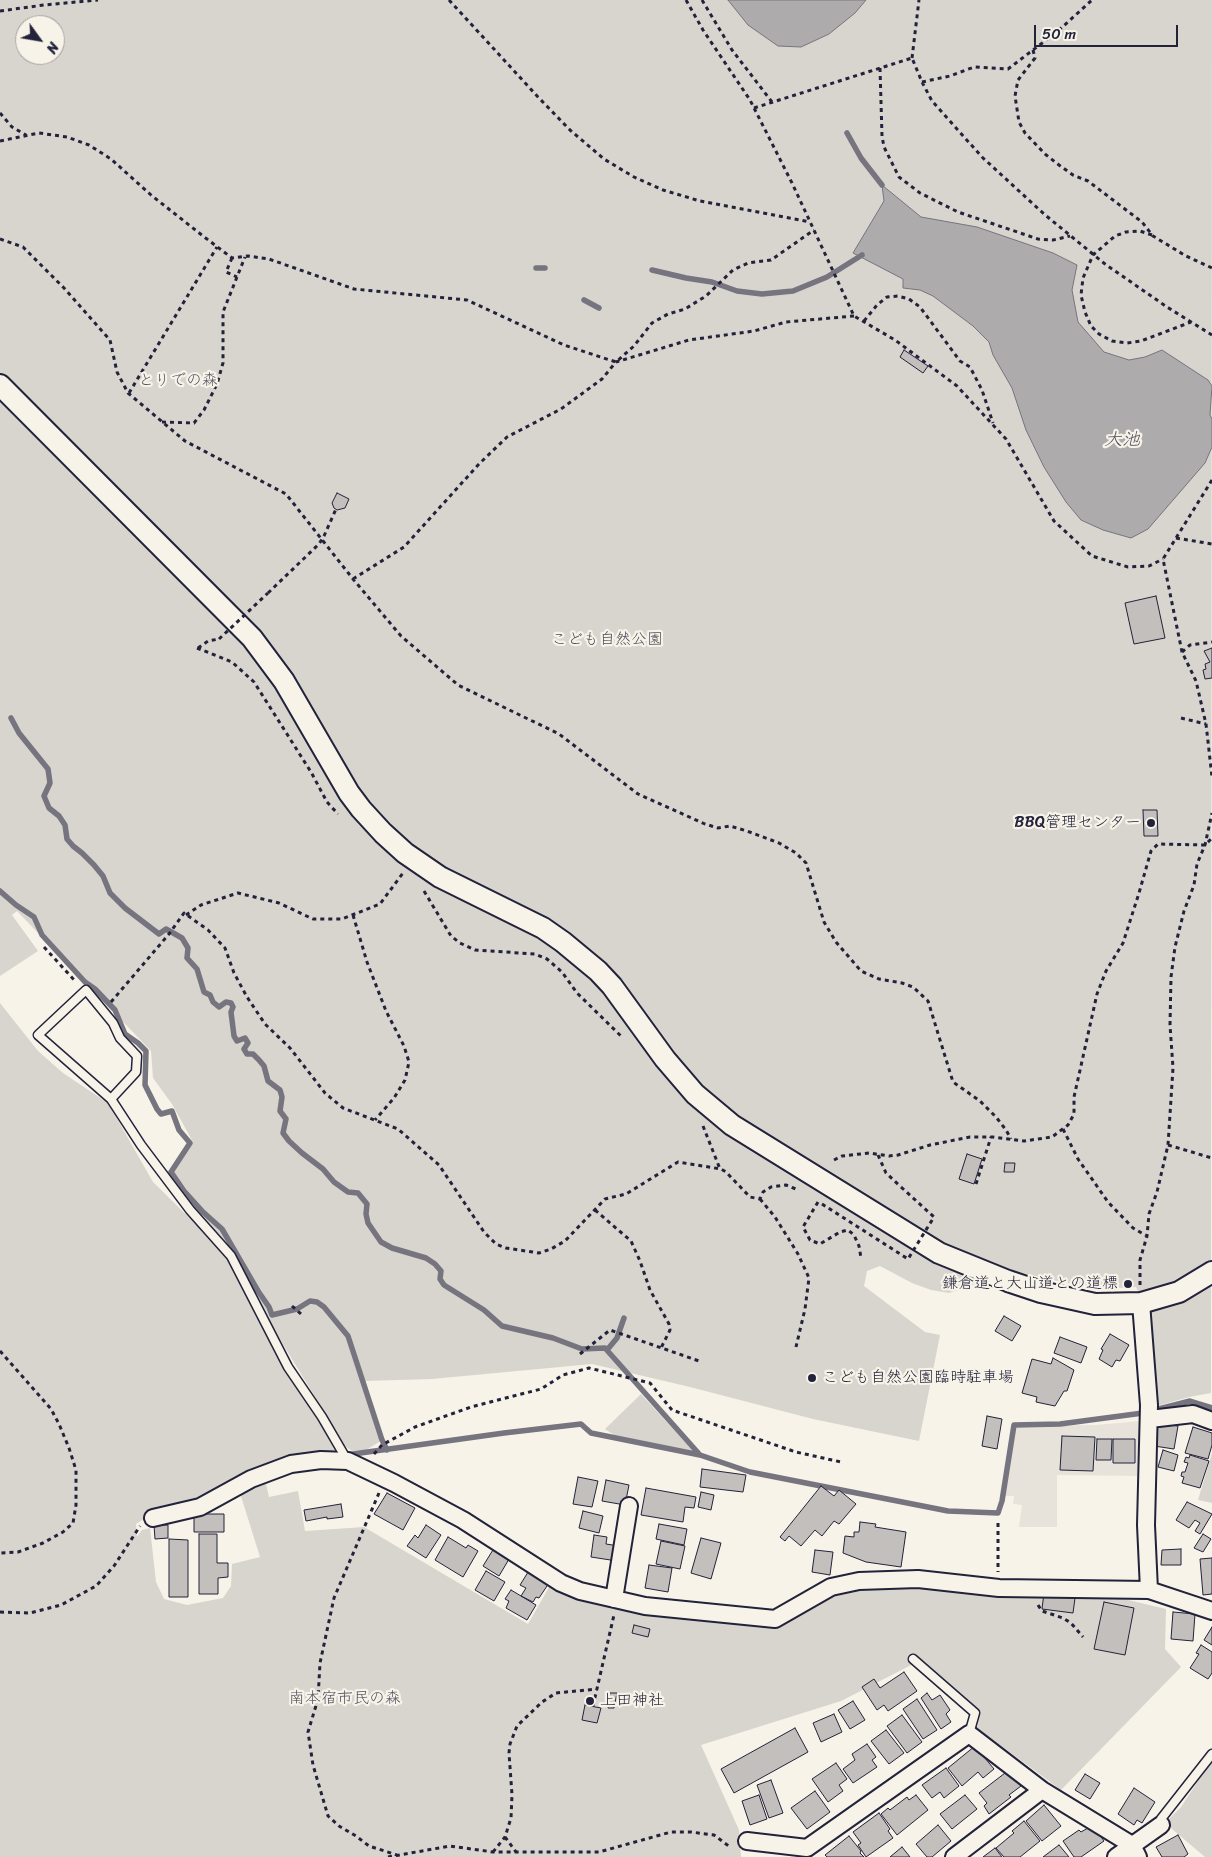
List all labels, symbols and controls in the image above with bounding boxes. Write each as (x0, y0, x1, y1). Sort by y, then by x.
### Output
north arrow (15, 15, 65, 65)
scale bar (1037, 15, 1181, 47)
text: 50 m (1042, 21, 1076, 47)
text: N (39, 37, 65, 58)
park label: とりでの森 (138, 371, 218, 391)
water label: 大池 (1104, 429, 1140, 451)
park label: こども自然公園 (551, 630, 663, 650)
place label: BBQ管理センター (1014, 813, 1141, 833)
marker: BBQ管理センター (1145, 817, 1157, 829)
place label: 鎌倉道と大山道との道標 (942, 1274, 1118, 1294)
marker: 鎌倉道と大山道との道標 (1122, 1278, 1134, 1290)
place label: こども自然公園臨時駐車場 (822, 1368, 1014, 1388)
marker: こども自然公園臨時駐車場 (806, 1372, 818, 1384)
park label: 南本宿市民の森 (289, 1689, 401, 1709)
place label: 上田神社 (600, 1691, 664, 1711)
marker: 上田神社 (584, 1695, 596, 1707)

